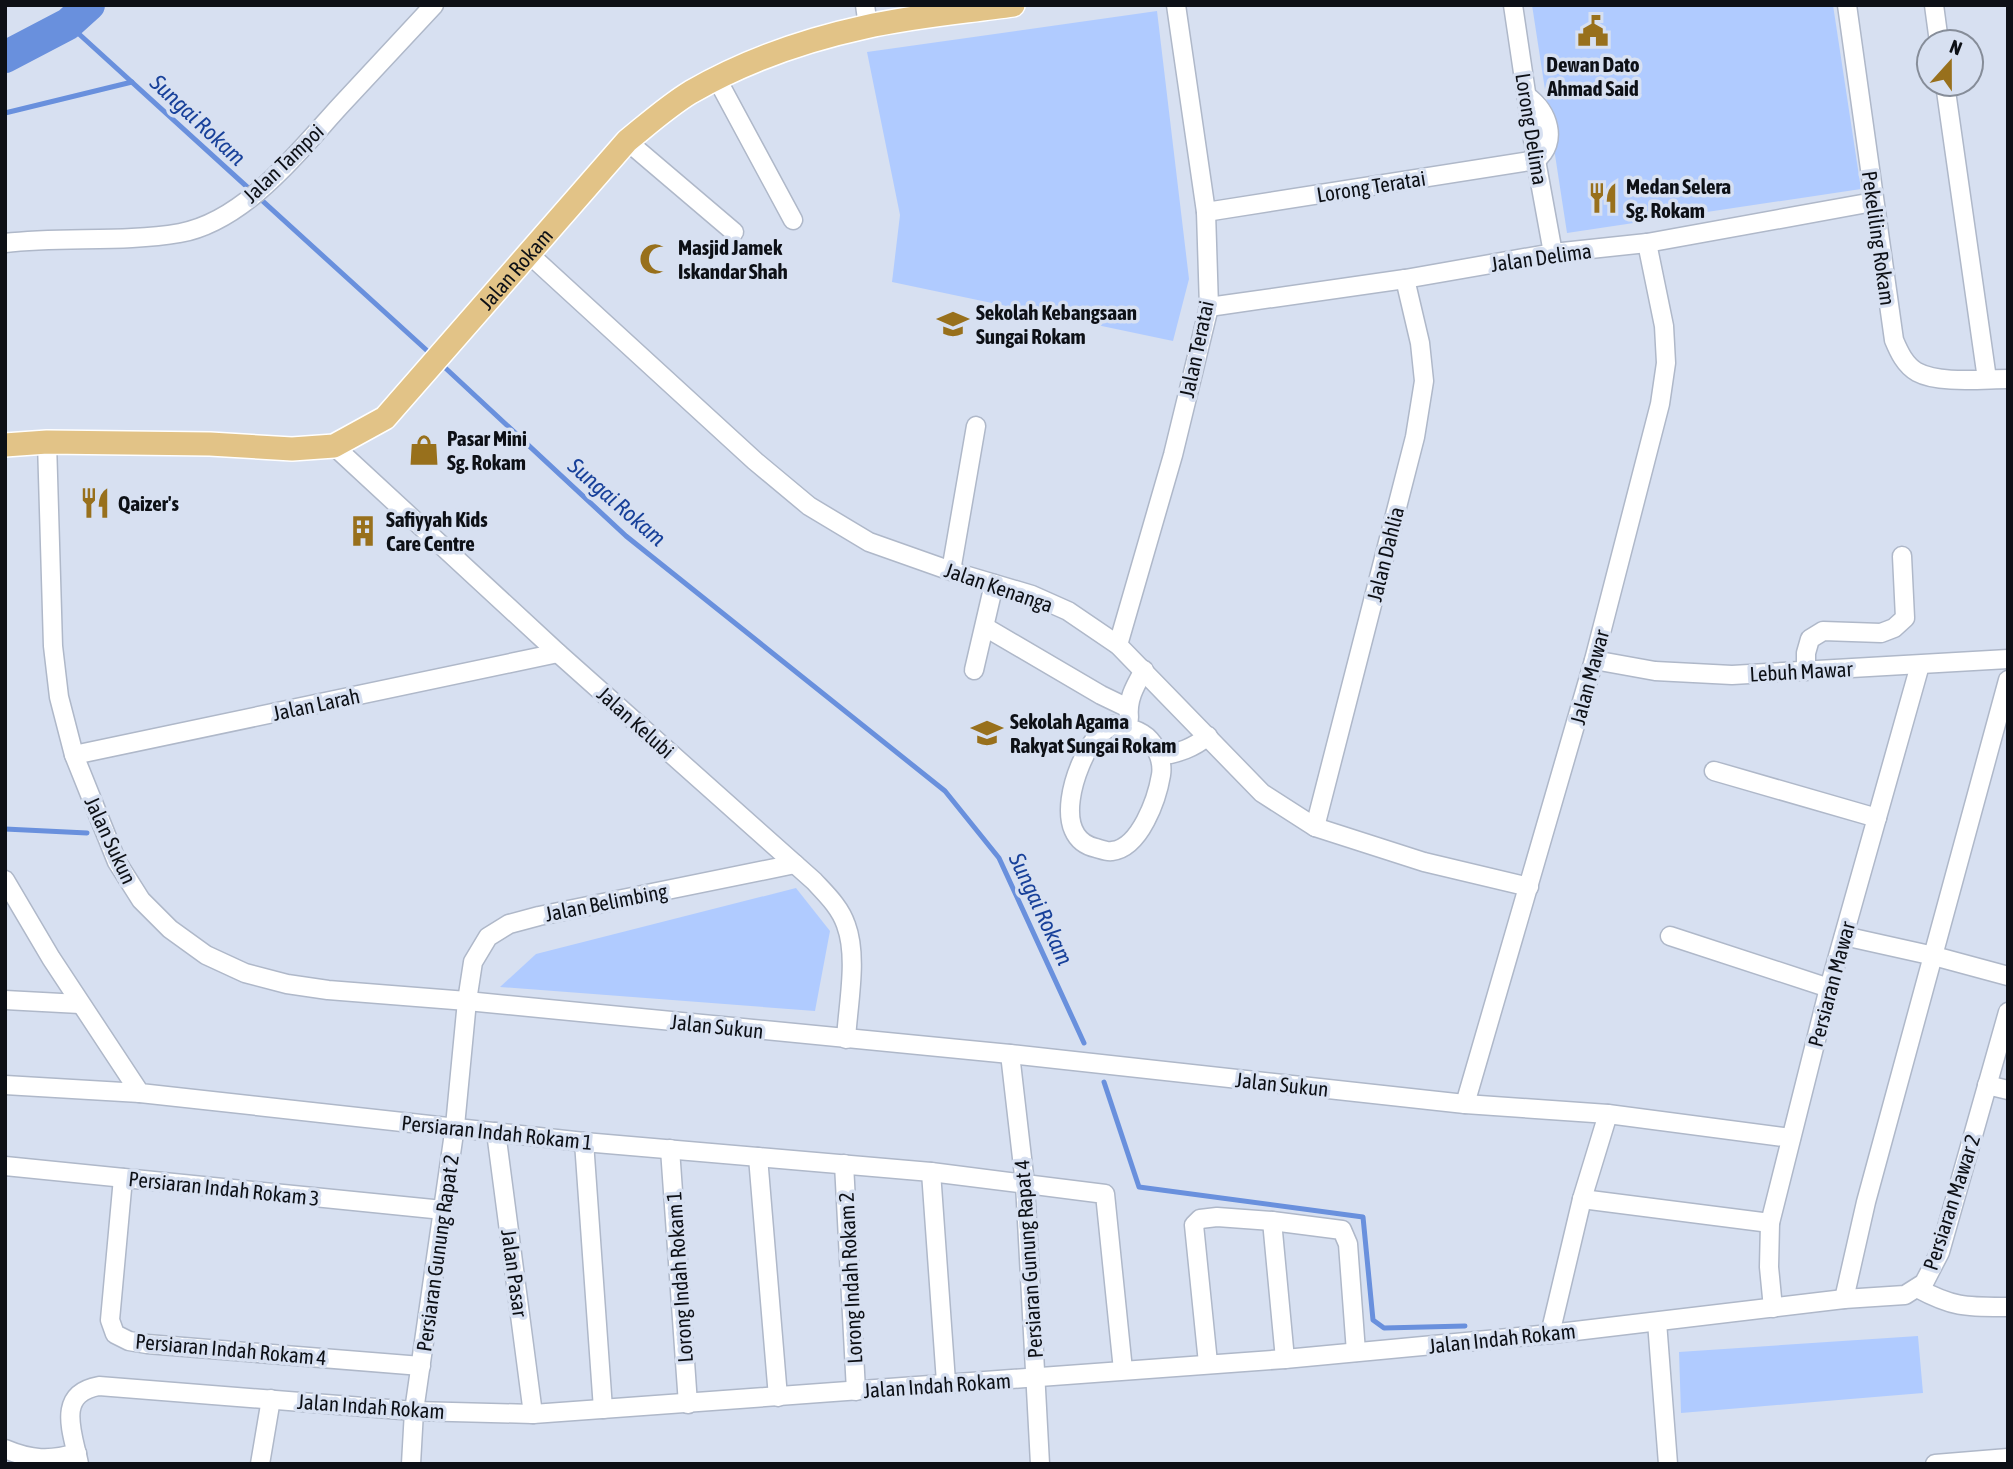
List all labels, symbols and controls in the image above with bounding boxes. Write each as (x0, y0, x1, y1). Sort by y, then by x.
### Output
public building icon: Dewan Dato Ahmad Said (1576, 14, 1610, 48)
north arrow (1915, 28, 1985, 98)
text: N (1947, 35, 1965, 59)
place label: Dewan Dato Ahmad Said (1546, 52, 1640, 100)
water label: Sungai Rokam (144, 69, 251, 171)
street label: Lorong Delima (1511, 71, 1553, 187)
street label: Jalan Tampoi (238, 119, 328, 207)
street label: Lorong Teratai (1315, 166, 1427, 206)
street label: Pekeliling Rokam (1858, 169, 1900, 307)
place label: Medan Selera Sg. Rokam (1626, 174, 1731, 222)
restaurant icon: Medan Selera Sg. Rokam (1586, 181, 1620, 215)
street label: Jalan Rokam (474, 223, 557, 314)
place label: Masjid Jamek Iskandar Shah (678, 235, 788, 283)
street label: Jalan Delima (1489, 238, 1593, 276)
mosque icon: Masjid Jamek Iskandar Shah (638, 242, 672, 276)
street label: Jalan Teratai (1174, 298, 1218, 400)
place label: Sekolah Kebangsaan Sungai Rokam (976, 300, 1137, 348)
school or university icon: Sekolah Kebangsaan Sungai Rokam (936, 307, 970, 341)
place label: Pasar Mini Sg. Rokam (447, 426, 527, 474)
shop icon: Pasar Mini Sg. Rokam (407, 433, 441, 467)
water label: Sungai Rokam (562, 452, 671, 551)
restaurant icon: Qaizer's (78, 486, 112, 520)
place label: Qaizer's (118, 491, 179, 515)
street label: Jalan Dahlia (1362, 504, 1408, 604)
place label: Safiyyah Kids Care Centre (386, 507, 488, 555)
building icon: Safiyyah Kids Care Centre (346, 514, 380, 548)
street label: Jalan Kenanga (942, 557, 1056, 617)
street label: Jalan Mawar (1565, 626, 1613, 727)
street label: Lebuh Mawar (1749, 656, 1854, 686)
street label: Jalan Kelubi (593, 681, 679, 763)
street label: Jalan Larah (270, 683, 362, 725)
place label: Sekolah Agama Rakyat Sungai Rokam (1010, 709, 1176, 757)
school or university icon: Sekolah Agama Rakyat Sungai Rokam (970, 716, 1004, 750)
street label: Jalan Sukun (80, 793, 142, 887)
water label: Sungai Rokam (1003, 848, 1078, 969)
street label: Jalan Belimbing (543, 878, 669, 926)
street label: Persiaran Mawar (1803, 918, 1859, 1049)
street label: Jalan Sukun (669, 1009, 765, 1043)
street label: Jalan Sukun (1234, 1067, 1330, 1101)
street label: Persiaran Indah Rokam 1 (400, 1110, 594, 1154)
street label: Persiaran Mawar 2 (1918, 1131, 1984, 1273)
street label: Persiaran Gunung Rapat 2 (411, 1153, 463, 1353)
street label: Persiaran Gunung Rapat 4 (1009, 1159, 1047, 1359)
street label: Persiaran Indah Rokam 3 (127, 1166, 321, 1210)
street label: Lorong Indah Rokam 1 (661, 1191, 697, 1363)
street label: Lorong Indah Rokam 2 (834, 1192, 866, 1364)
street label: Jalan Pasar (497, 1228, 533, 1319)
street label: Jalan Indah Rokam (1427, 1318, 1577, 1358)
street label: Persiaran Indah Rokam 4 (134, 1329, 328, 1369)
street label: Jalan Indah Rokam (862, 1368, 1012, 1402)
street label: Jalan Indah Rokam (296, 1389, 446, 1423)

